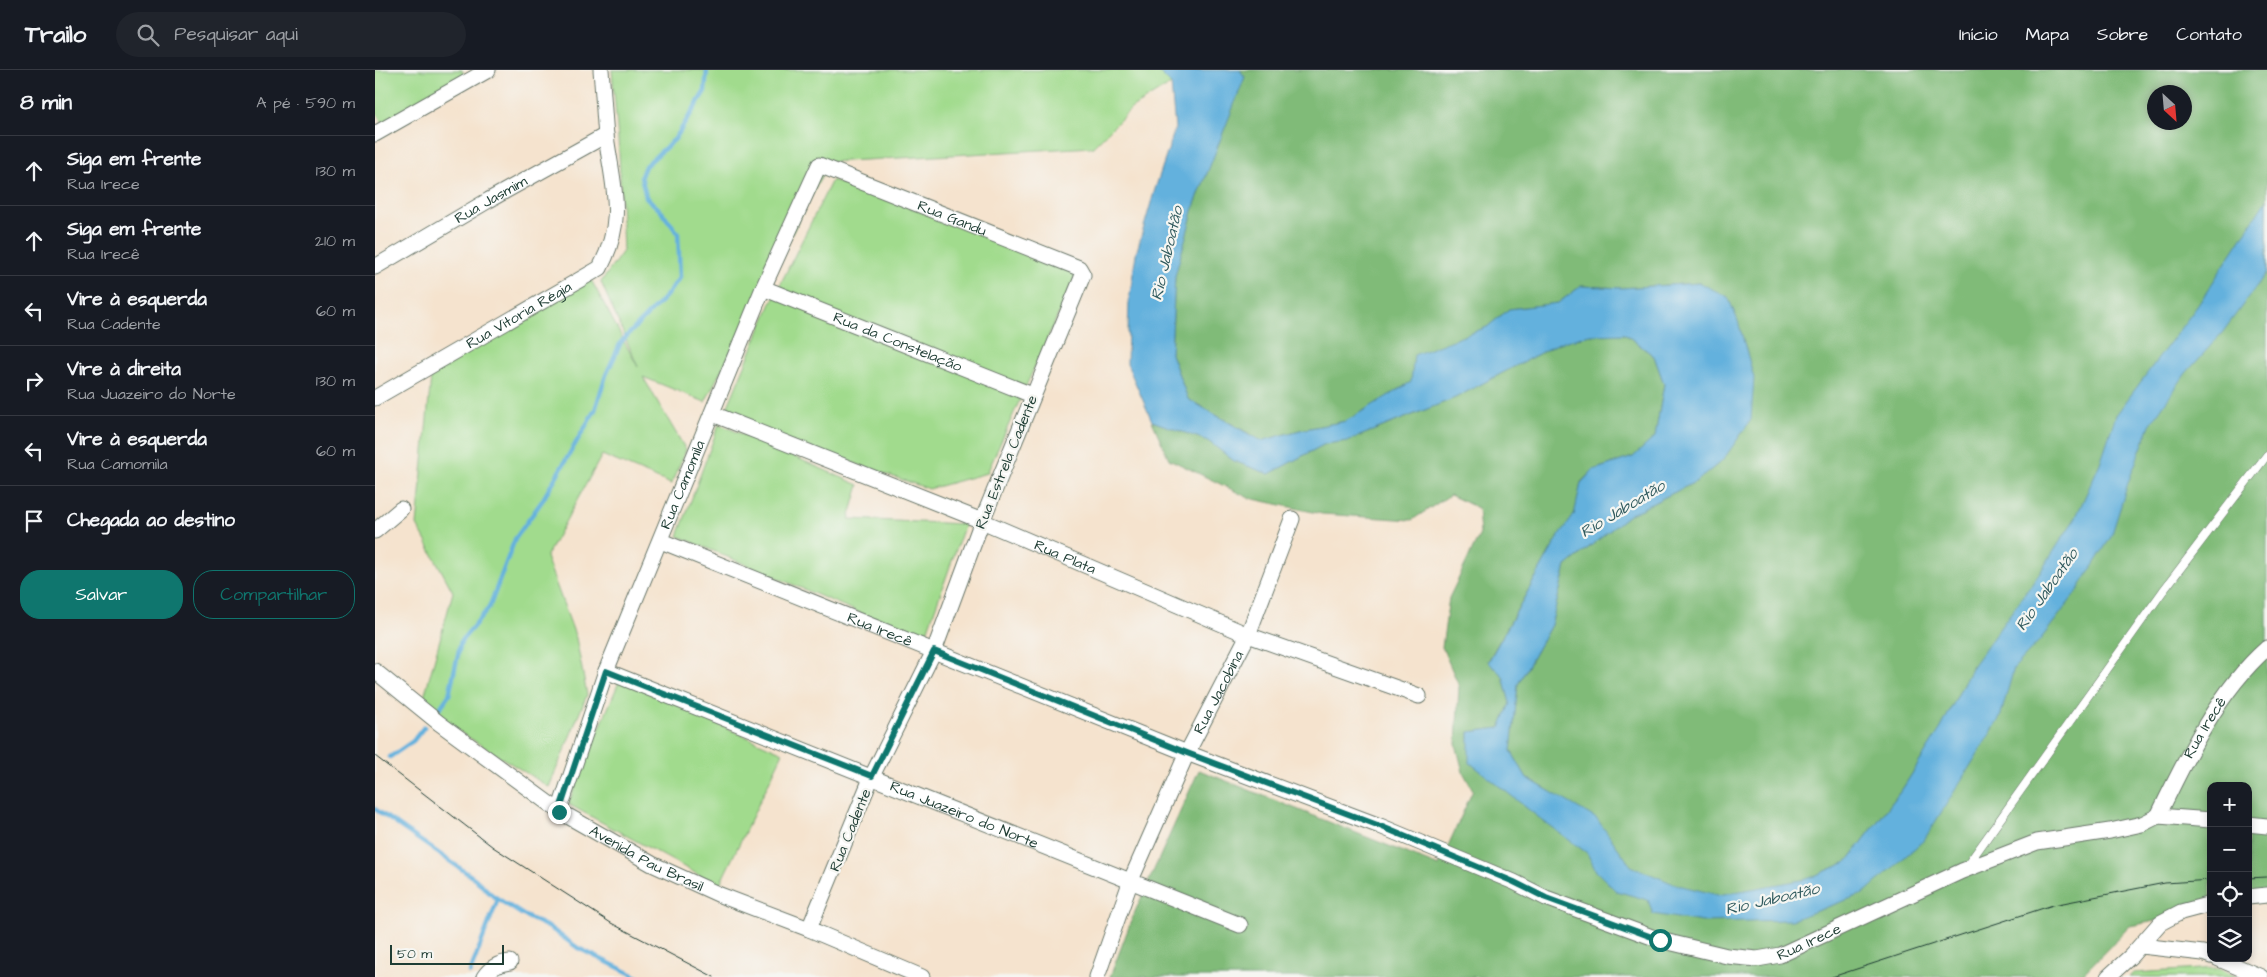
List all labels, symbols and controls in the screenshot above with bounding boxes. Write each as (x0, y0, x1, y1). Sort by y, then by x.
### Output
search box (116, 12, 466, 57)
text: Trailo (25, 18, 86, 52)
icon: search (134, 21, 162, 49)
text: Pesquisar aqui (174, 21, 298, 48)
text: Início (1959, 22, 1998, 47)
text: Mapa (2026, 22, 2069, 47)
text: Sobre (2097, 22, 2148, 47)
text: Contato (2176, 22, 2242, 47)
north arrow (2147, 85, 2192, 130)
text: 8 min (20, 88, 72, 117)
text: A pé · 590 m (256, 92, 355, 114)
text: Siga em frente (67, 146, 201, 173)
icon: ahead (20, 157, 48, 185)
text: 130 m (316, 160, 355, 182)
street label: Rua Jasmim (451, 171, 531, 229)
text: Rua Irece (67, 173, 140, 195)
street label: Rua Gandu (914, 195, 990, 242)
water label: Rio Jaboatão (1146, 203, 1189, 302)
text: Siga em frente (67, 216, 201, 243)
icon: ahead (20, 227, 48, 255)
text: 210 m (315, 230, 355, 252)
text: Rua Irecê (67, 243, 140, 265)
street label: Rua Vitoria Régia (462, 276, 576, 354)
text: Vire à esquerda (67, 286, 207, 313)
icon: left (20, 297, 48, 325)
text: 60 m (316, 300, 355, 322)
street label: Rua da Constelação (830, 307, 966, 377)
text: Rua Cadente (67, 313, 161, 335)
text: Vire à direita (67, 356, 181, 383)
icon: right (20, 367, 48, 395)
text: 130 m (316, 370, 355, 392)
text: Rua Juazeiro do Norte (67, 383, 236, 405)
street label: Rua Estrela Cadente (970, 392, 1043, 532)
text: Vire à esquerda (67, 426, 207, 453)
icon: left (20, 437, 48, 465)
street label: Rua Camomila (655, 437, 711, 533)
text: 60 m (316, 440, 355, 462)
text: Rua Camomila (67, 453, 168, 475)
water label: Rio Jaboatão (1576, 474, 1670, 543)
icon: arrive (20, 507, 48, 535)
text: Chegada ao destino (67, 507, 235, 534)
street label: Rua Plata (1031, 535, 1099, 580)
water label: Rio Jaboatão (2010, 543, 2084, 635)
button: Salvar (20, 570, 183, 619)
button: Compartilhar (193, 570, 355, 619)
street label: Rua Irecê (844, 607, 915, 652)
street label: Rua Jacobina (1189, 647, 1249, 738)
street label: Rua Irecê (2179, 693, 2232, 762)
street label: Rua Juazeiro do Norte (887, 776, 1041, 854)
map controls (2207, 782, 2252, 962)
button: + (2207, 782, 2252, 827)
street label: Rua Cadente (824, 786, 877, 875)
route end (548, 801, 571, 824)
street label: Avenida Pau Brasil (585, 820, 707, 897)
button: − (2207, 827, 2252, 872)
button: locate (2207, 872, 2252, 917)
water label: Rio Jaboatão (1723, 877, 1822, 920)
button: layers (2207, 917, 2252, 962)
street label: Rua Irece (1774, 918, 1844, 966)
route start (1649, 929, 1672, 952)
scale bar (390, 942, 504, 965)
text: 50 m (397, 944, 432, 964)

